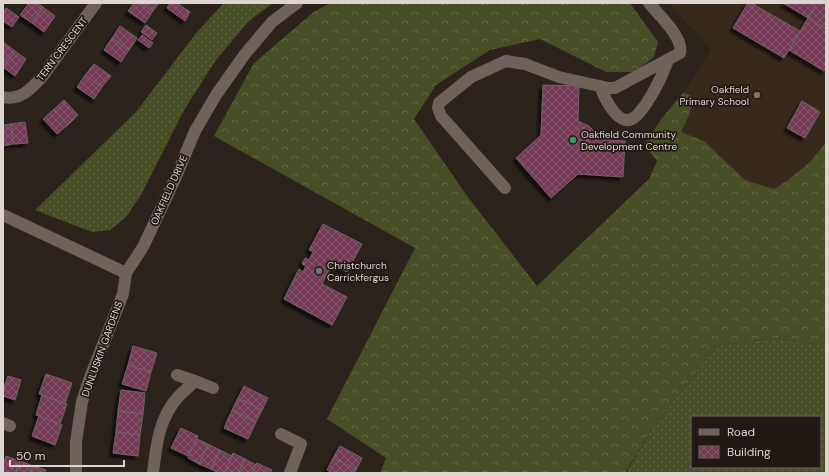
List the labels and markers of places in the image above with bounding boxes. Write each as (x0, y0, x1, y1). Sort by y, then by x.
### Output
place label: Oakfield Primary School (679, 83, 749, 108)
marker: Oakfield Primary School (752, 90, 762, 100)
place label: Oakfield Community Development Centre (581, 128, 677, 153)
marker: Oakfield Community Development Centre (568, 135, 578, 145)
place label: Christchurch Carrickfergus (327, 259, 389, 284)
marker: Christchurch Carrickfergus (314, 266, 324, 276)

